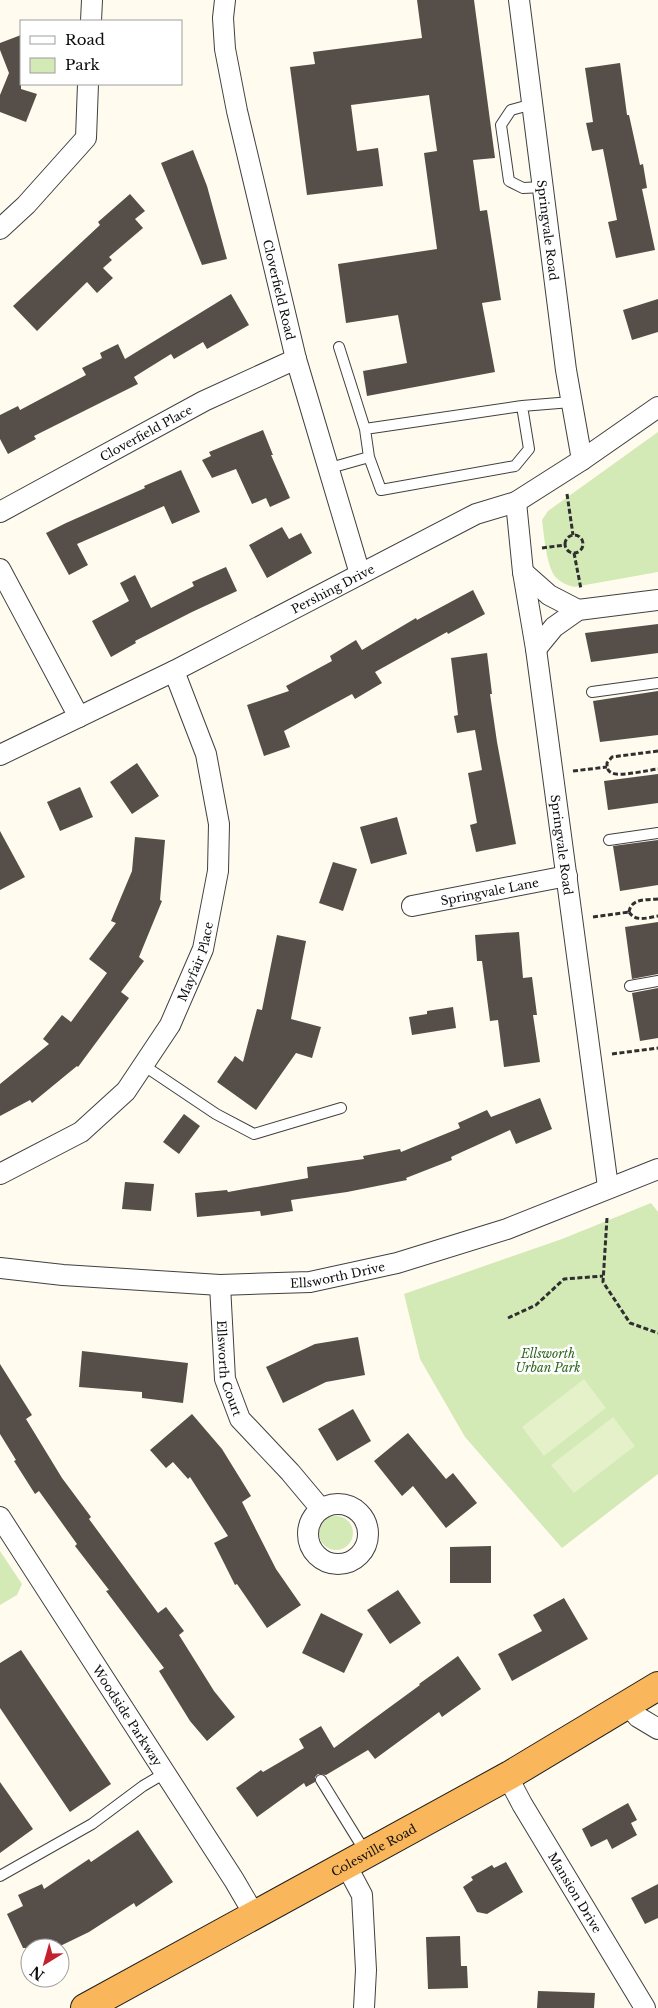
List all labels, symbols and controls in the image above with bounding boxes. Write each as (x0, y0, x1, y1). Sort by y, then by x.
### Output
legend (20, 20, 182, 85)
text: Road (65, 30, 105, 49)
text: Park (65, 55, 101, 74)
street label: Springvale Road (534, 179, 562, 281)
street label: Cloverfield Road (260, 238, 299, 342)
street label: Cloverfield Place (97, 401, 195, 464)
street label: Pershing Drive (289, 561, 377, 616)
street label: Springvale Road (548, 794, 576, 896)
street label: Springvale Lane (439, 874, 540, 908)
street label: Mayfair Place (174, 920, 216, 1004)
street label: Ellsworth Drive (290, 1258, 386, 1290)
street label: Ellsworth Court (214, 1320, 246, 1418)
park label: Ellsworth Urban Park (516, 1346, 580, 1375)
street label: Woodside Parkway (89, 1661, 166, 1769)
street label: Colesville Road (328, 1820, 419, 1879)
street label: Mansion Drive (545, 1849, 605, 1936)
north arrow (20, 1938, 70, 1988)
text: N (27, 1962, 48, 1985)

